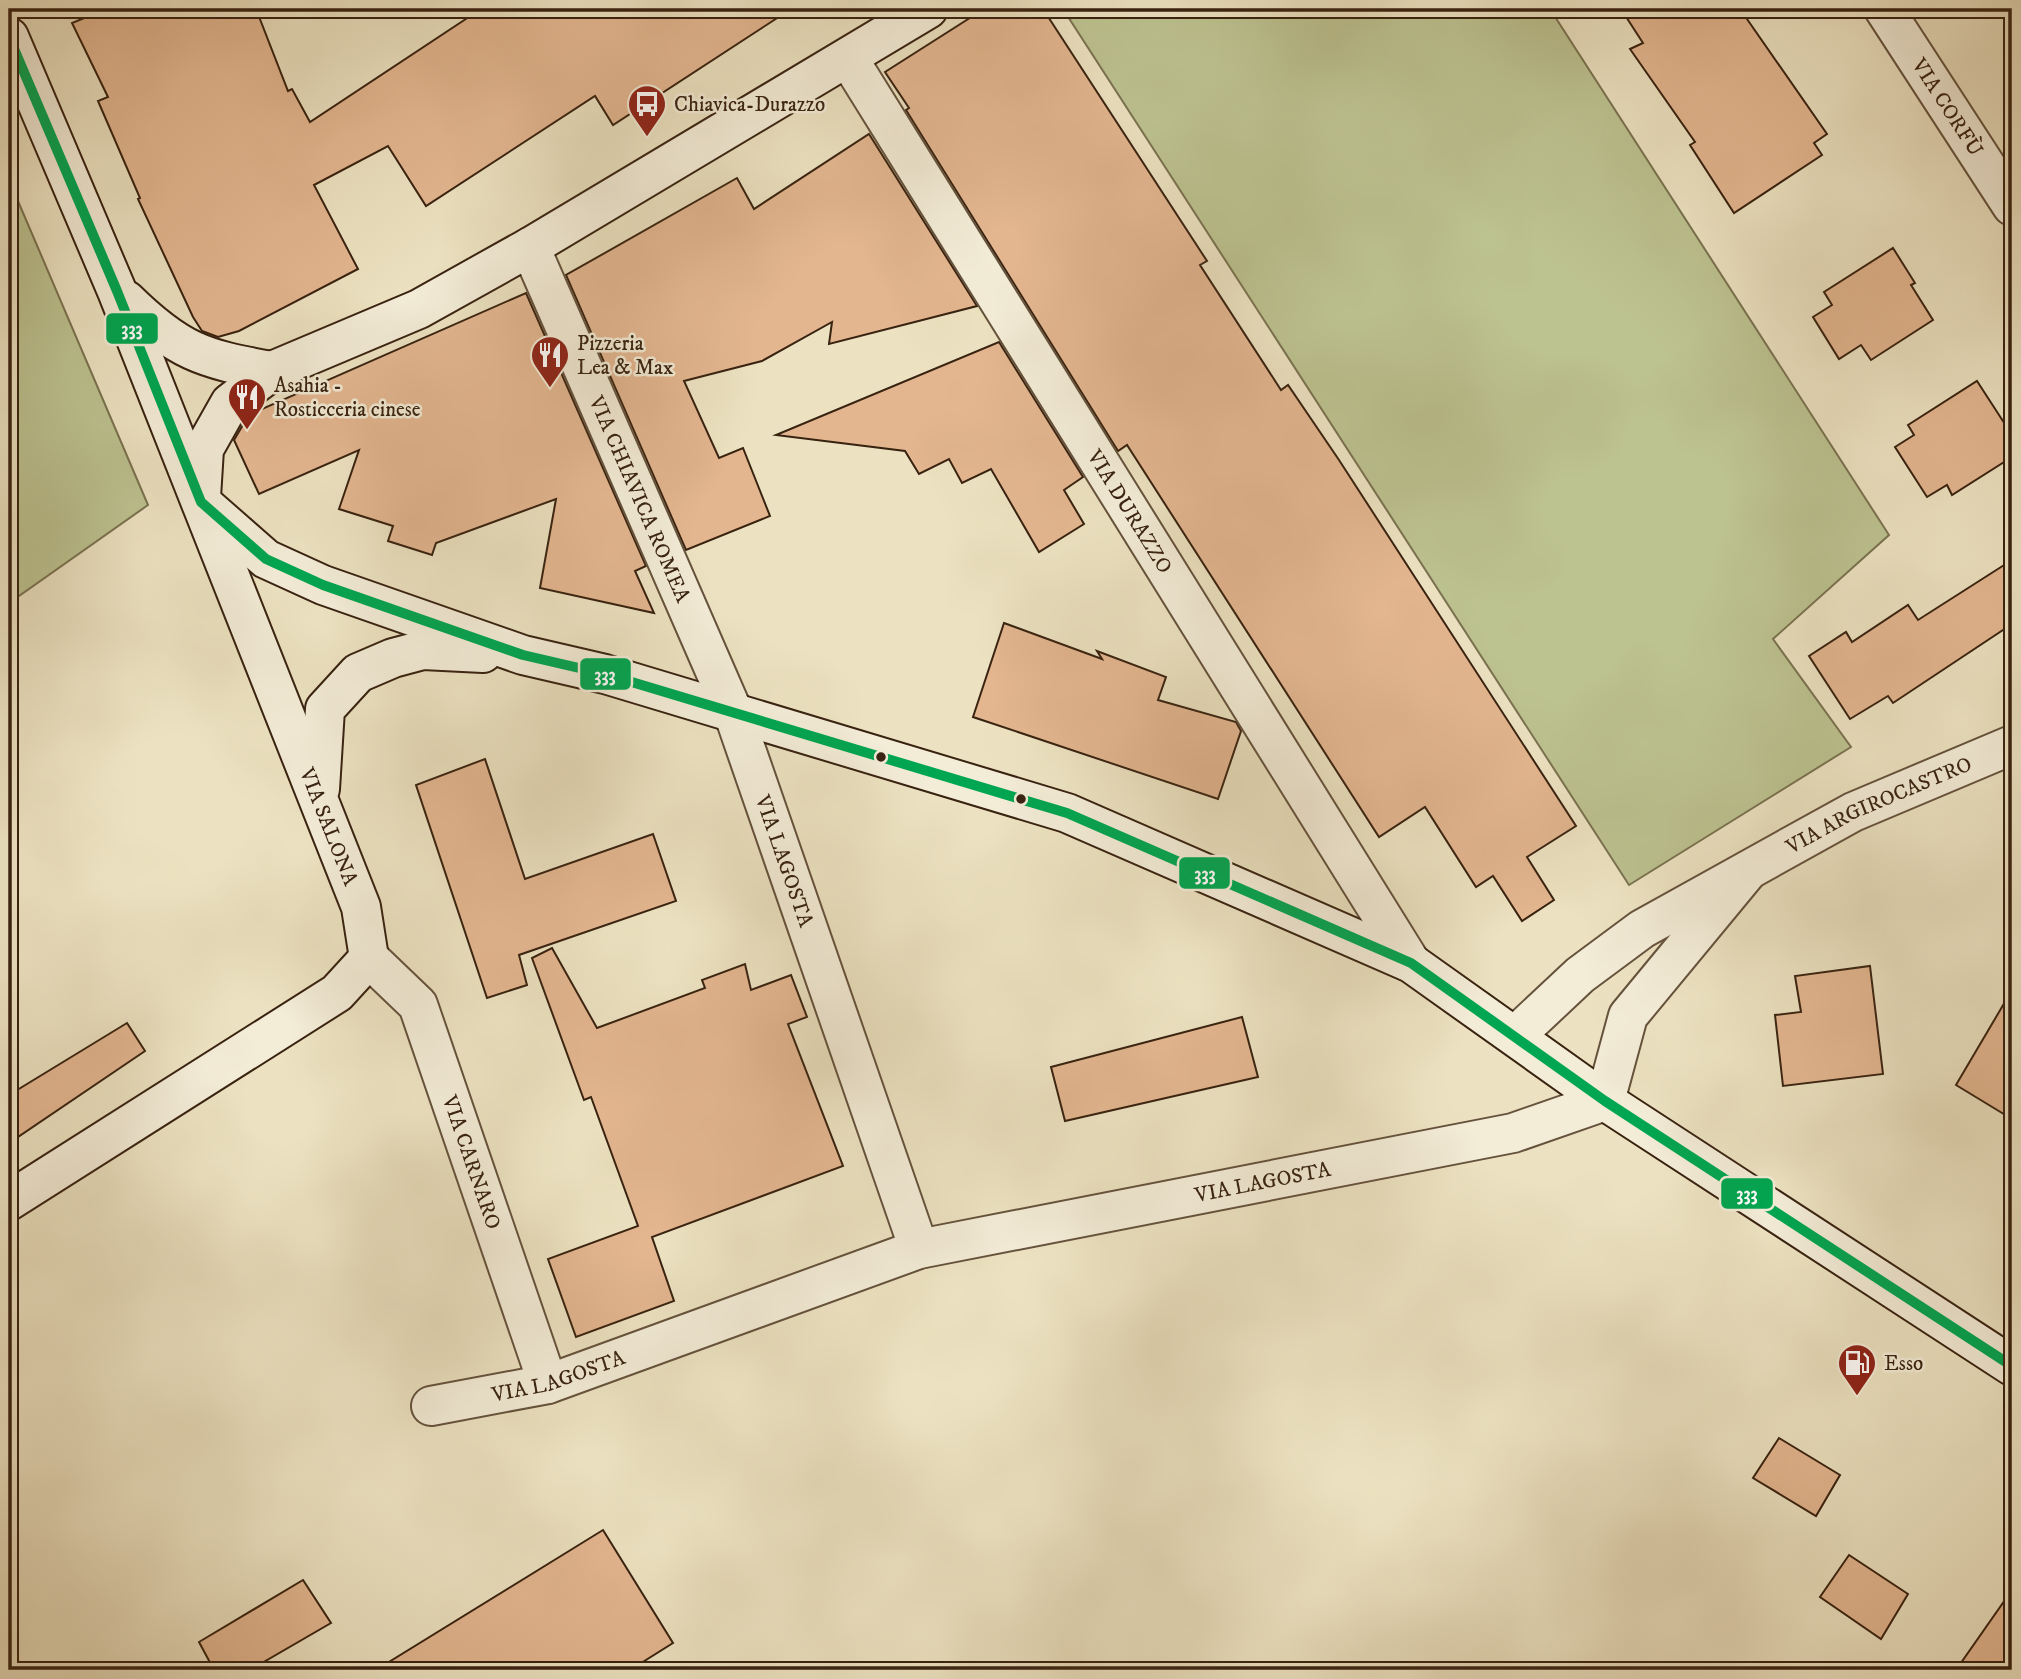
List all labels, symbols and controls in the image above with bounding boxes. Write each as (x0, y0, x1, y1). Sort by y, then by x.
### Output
street label: VIA CORFÙ (1905, 53, 1990, 162)
bus stop icon: Chiavica-Durazzo (626, 83, 668, 138)
place label: Chiavica-Durazzo (674, 92, 825, 118)
line badge: 333 (105, 312, 159, 345)
text: 333 (121, 318, 143, 341)
place label: Pizzeria Lea & Max (577, 331, 673, 381)
restaurant icon: Pizzeria Lea & Max (529, 334, 571, 389)
place label: Asahia - Rosticceria cinese (274, 373, 421, 423)
restaurant icon: Asahia - Rosticceria cinese (226, 376, 268, 431)
street label: VIA CHIAVICA ROMEA (582, 391, 696, 607)
street label: VIA DURAZZO (1080, 444, 1177, 579)
line badge: 333 (579, 657, 632, 691)
text: 333 (594, 664, 616, 687)
unlabelled marker (874, 750, 888, 764)
street label: VIA ARGIROCASTRO (1781, 751, 1976, 861)
street label: VIA SALONA (293, 763, 363, 890)
street label: VIA LAGOSTA (748, 791, 819, 931)
unlabelled marker (1014, 792, 1028, 806)
line badge: 333 (1178, 856, 1231, 890)
text: 333 (1194, 863, 1216, 886)
street label: VIA CARNARO (436, 1091, 506, 1233)
street label: VIA LAGOSTA (1192, 1157, 1334, 1209)
line badge: 333 (1720, 1177, 1774, 1210)
text: 333 (1736, 1183, 1758, 1206)
fuel station icon: Esso (1836, 1342, 1878, 1397)
street label: VIA LAGOSTA (489, 1345, 629, 1408)
place label: Esso (1884, 1351, 1923, 1377)

